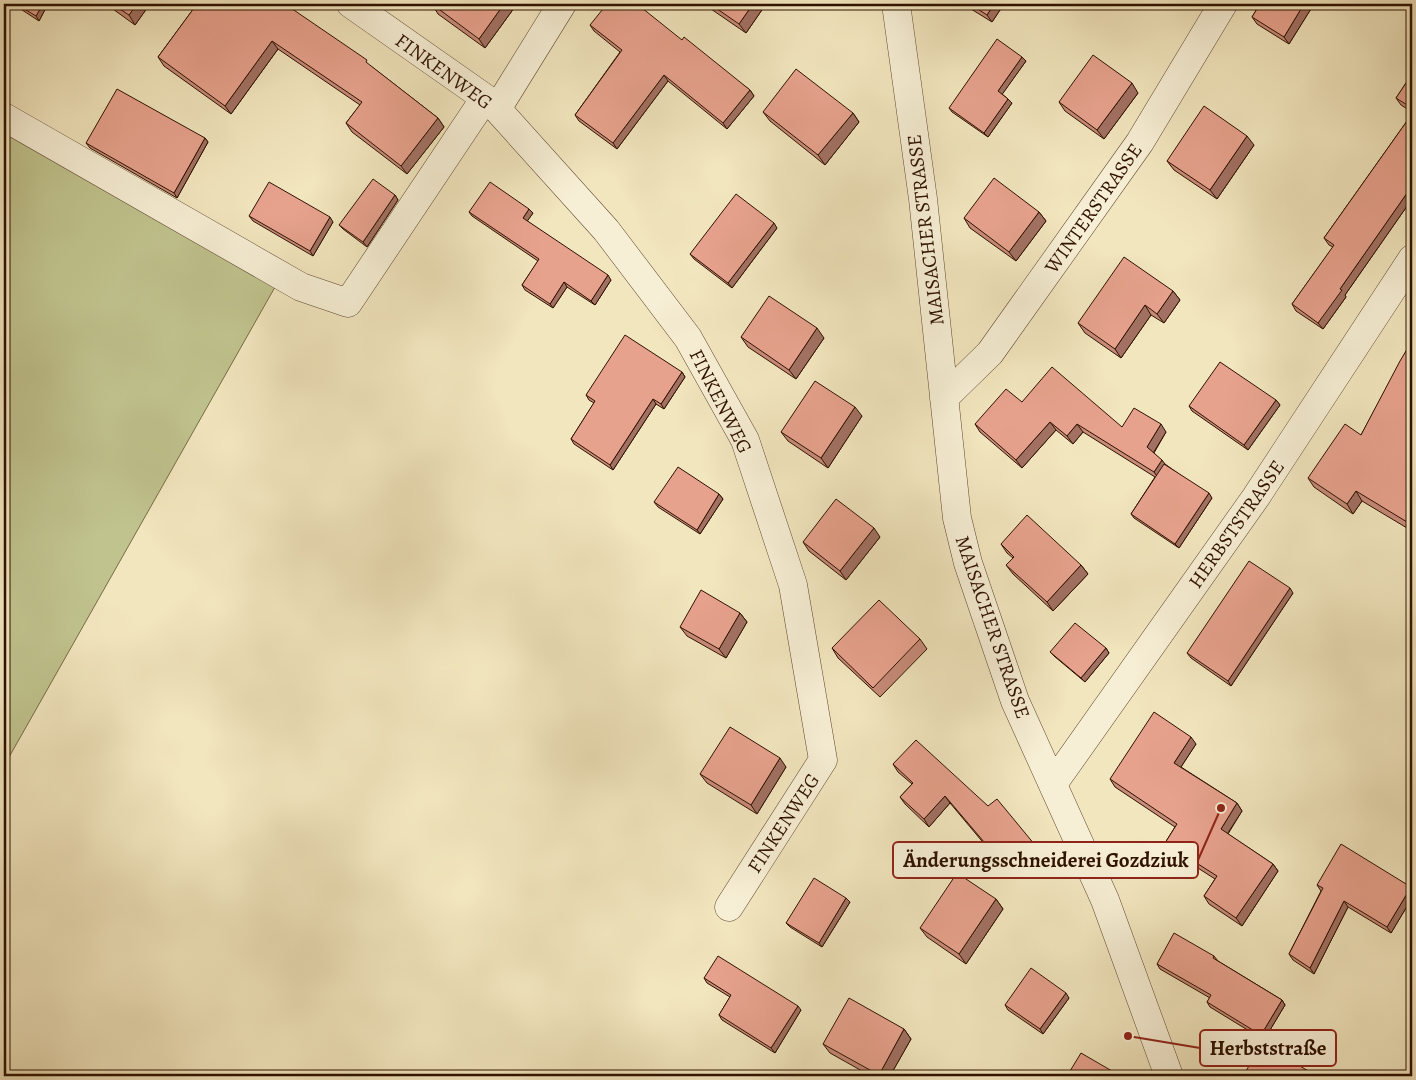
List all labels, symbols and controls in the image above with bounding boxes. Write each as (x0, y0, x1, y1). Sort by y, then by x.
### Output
street label: FINKENWEG (390, 27, 498, 116)
street label: MAISACHER STRASSE (900, 133, 951, 327)
street label: WINTERSTRASSE (1038, 138, 1148, 280)
street label: FINKENWEG (683, 344, 758, 458)
street label: HERBSTSTRASSE (1182, 455, 1291, 594)
street label: MAISACHER STRASSE (949, 532, 1037, 722)
street label: FINKENWEG (741, 768, 826, 878)
callout: Änderungsschneiderei Gozdziuk (893, 842, 1198, 878)
text: Änderungsschneiderei Gozdziuk (902, 846, 1189, 874)
callout: Herbststraße (1200, 1030, 1336, 1066)
text: Herbststraße (1210, 1034, 1327, 1062)

